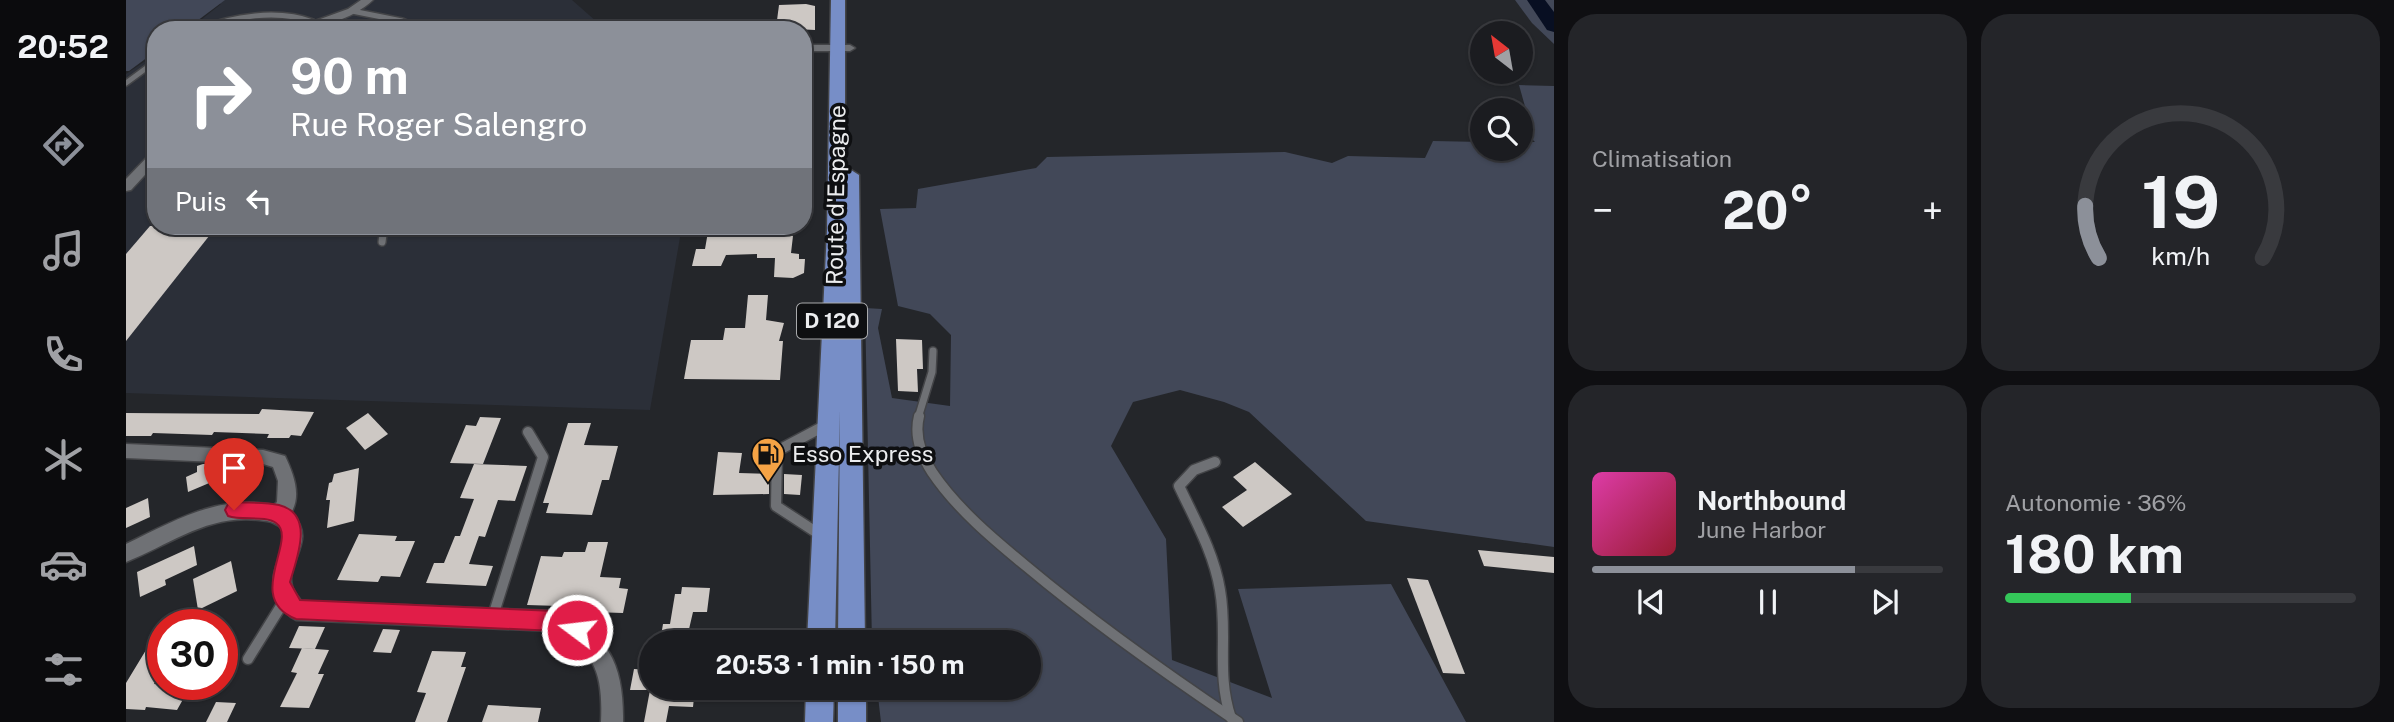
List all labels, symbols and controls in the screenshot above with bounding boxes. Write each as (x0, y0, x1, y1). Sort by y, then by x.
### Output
north arrow (1470, 21, 1533, 84)
map controls (1470, 21, 1533, 161)
text: 20:52 (17, 28, 109, 65)
text: 90 m (290, 47, 409, 105)
icon: right (175, 49, 266, 140)
button: search (1470, 98, 1533, 161)
street label: Route d'Espagne (820, 105, 851, 285)
text: Rue Roger Salengro (290, 106, 587, 143)
icon: directions (39, 121, 88, 170)
text: Climatisation (1592, 145, 1732, 172)
text: 19 (2141, 160, 2220, 245)
text: 20° (1722, 180, 1813, 241)
icon: left (240, 182, 278, 220)
text: Puis (175, 186, 226, 217)
text: − (1592, 188, 1613, 233)
text: + (1922, 188, 1943, 233)
icon: music (39, 226, 88, 275)
text: km/h (2151, 241, 2210, 271)
road number: D 120 (797, 304, 867, 338)
icon: phone (39, 330, 88, 379)
icon: climate (39, 435, 88, 484)
fuel station icon: Esso Express (749, 435, 787, 484)
pin (204, 438, 264, 510)
place label: Esso Express (792, 440, 933, 467)
icon: arrive (215, 449, 253, 487)
text: Northbound (1697, 485, 1846, 516)
text: Autonomie · 36% (2005, 489, 2187, 516)
text: June Harbor (1697, 516, 1826, 543)
text: 180 km (2005, 524, 2184, 585)
icon: car (39, 540, 88, 589)
icon: previous (1632, 583, 1670, 621)
icon: pause (1749, 583, 1787, 621)
icon: next (1866, 583, 1904, 621)
position arrow (540, 593, 614, 667)
speed limit sign: 30 (147, 609, 238, 700)
icon: filters (39, 645, 88, 694)
text: 20:53 · 1 min · 150 m (715, 649, 965, 680)

